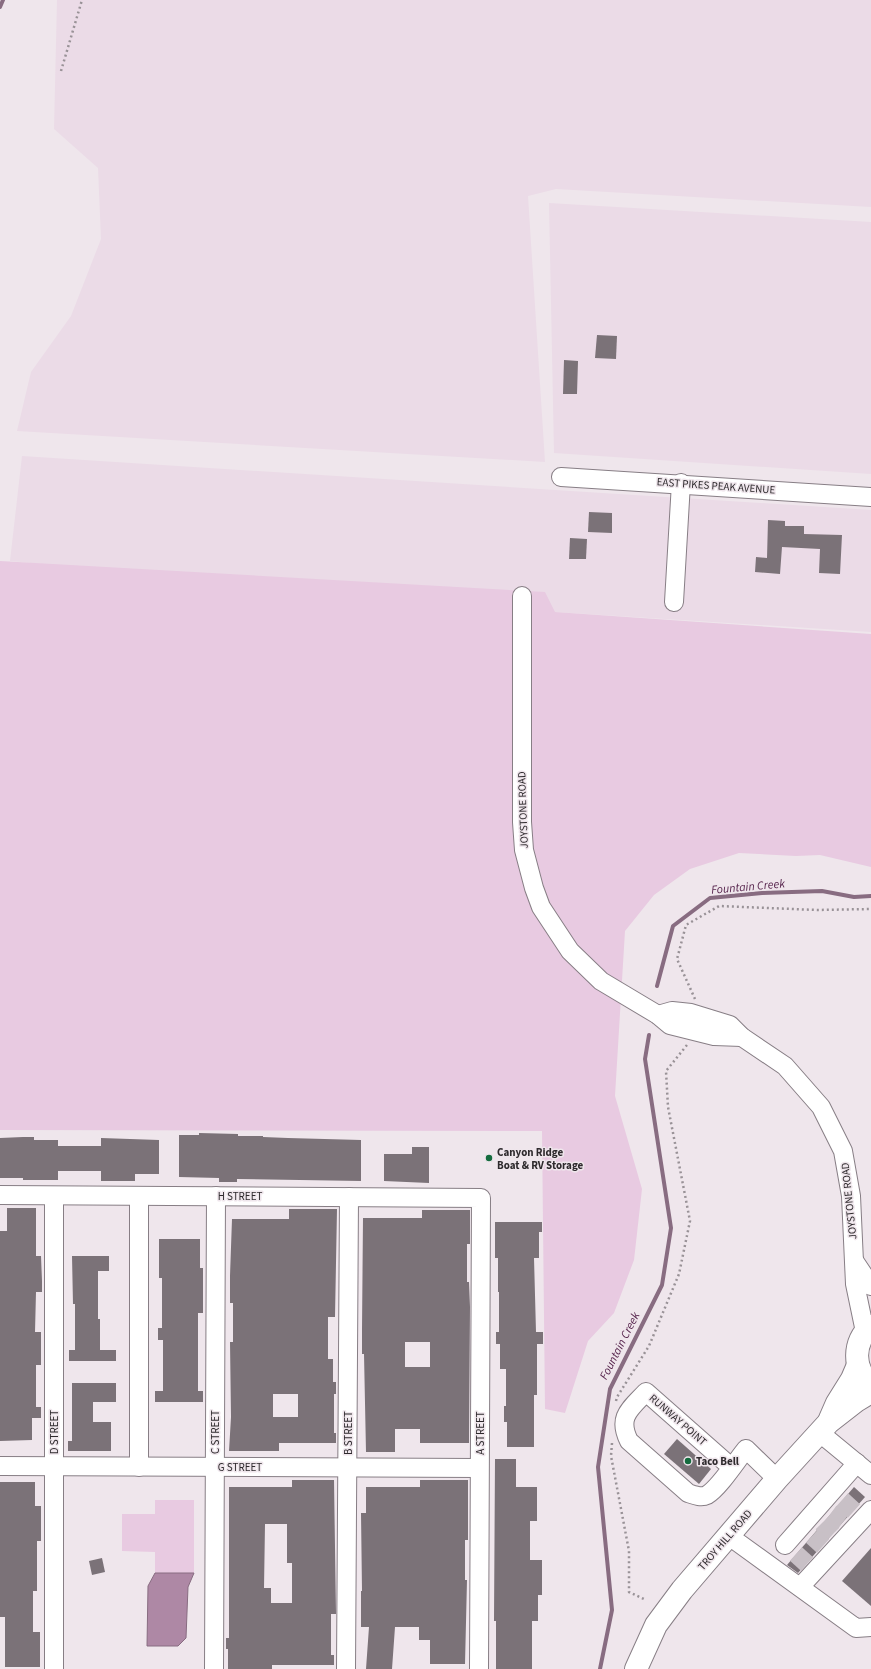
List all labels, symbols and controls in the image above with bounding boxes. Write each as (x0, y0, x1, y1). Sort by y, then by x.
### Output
street label: EAST PIKES PEAK AVENUE (656, 474, 776, 498)
street label: JOYSTONE ROAD (514, 771, 532, 849)
water label: Fountain Creek (710, 875, 786, 899)
place label: Canyon Ridge Boat & RV Storage (497, 1145, 584, 1173)
marker: Canyon Ridge Boat & RV Storage (484, 1153, 494, 1163)
street label: JOYSTONE ROAD (837, 1162, 860, 1240)
street label: H STREET (218, 1189, 262, 1204)
water label: Fountain Creek (596, 1309, 644, 1383)
street label: RUNWAY POINT (646, 1391, 710, 1449)
street label: D STREET (47, 1410, 62, 1454)
street label: C STREET (208, 1410, 223, 1454)
street label: B STREET (341, 1411, 356, 1455)
street label: A STREET (473, 1411, 488, 1455)
place label: Taco Bell (696, 1454, 740, 1469)
marker: Taco Bell (683, 1456, 693, 1466)
street label: G STREET (218, 1460, 262, 1475)
street label: TROY HILL ROAD (694, 1506, 756, 1574)

